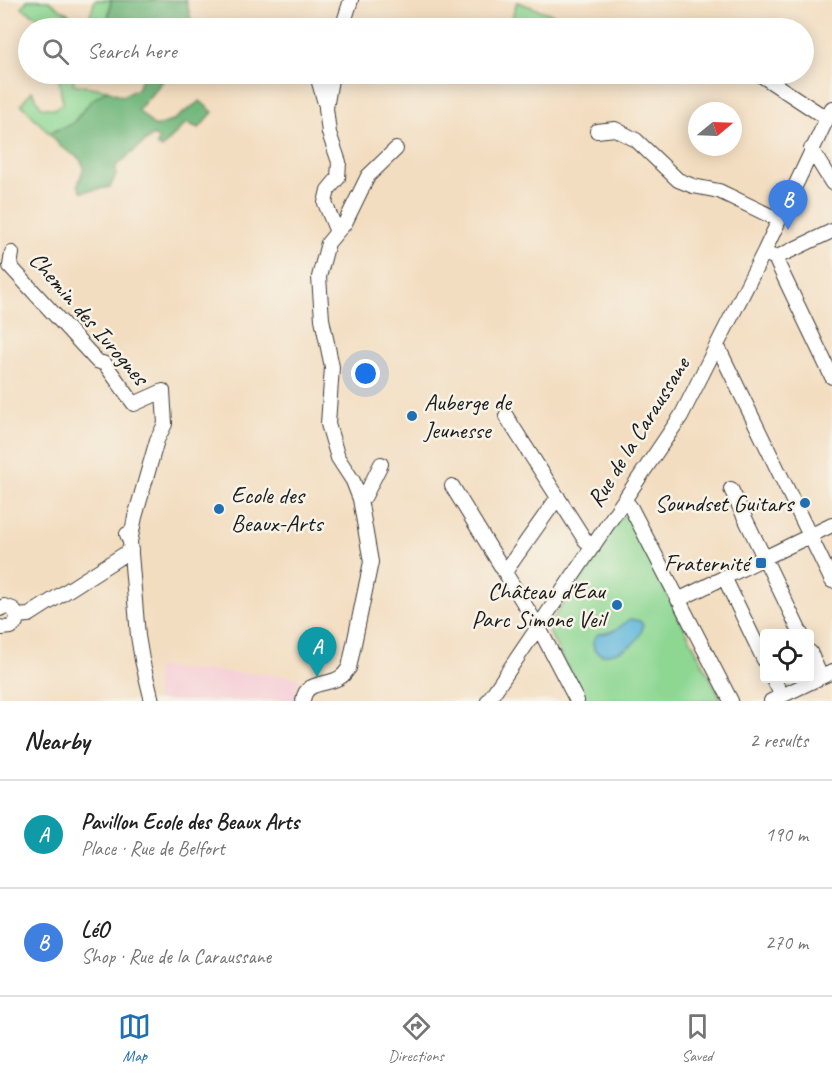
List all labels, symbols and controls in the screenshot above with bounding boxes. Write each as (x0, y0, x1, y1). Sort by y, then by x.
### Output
search box (18, 18, 814, 84)
icon: search (39, 35, 72, 68)
text: Search here (87, 37, 177, 65)
north arrow (688, 102, 742, 156)
pin: B (768, 180, 808, 230)
street label: Chemin des Ivrognes (23, 245, 157, 393)
street label: Rue de la Caraussane (580, 350, 697, 512)
your location (351, 359, 380, 388)
place label: Auberge de Jeunesse (423, 387, 513, 445)
marker: Auberge de Jeunesse (405, 409, 419, 423)
place label: Ecole des Beaux-Arts (231, 480, 324, 538)
place label: Soundset Guitars (655, 488, 796, 518)
marker: Soundset Guitars (798, 496, 812, 510)
marker: Ecole des Beaux-Arts (212, 502, 226, 516)
place label: Fraternité (664, 548, 753, 578)
marker: Fraternité (754, 556, 768, 570)
place label: Château d'Eau Parc Simone Veil (472, 576, 609, 634)
marker: Château d'Eau Parc Simone Veil (610, 598, 624, 612)
pin: A (298, 628, 336, 677)
map controls (760, 629, 814, 683)
button: locate (760, 629, 814, 683)
text: Nearby (24, 724, 89, 757)
text: 2 results (749, 728, 808, 753)
text: Pavillon Ecole des Beaux Arts (81, 808, 299, 836)
text: A (38, 822, 49, 847)
text: 190 m (765, 822, 808, 847)
text: Place · Rue de Belfort (81, 836, 225, 861)
text: LéO (81, 916, 109, 944)
text: B (38, 930, 49, 955)
text: 270 m (765, 930, 808, 955)
text: Shop · Rue de la Caraussane (81, 944, 271, 969)
tab: Map (118, 1010, 151, 1066)
tab: Directions (388, 1010, 444, 1066)
tab: Saved (681, 1010, 714, 1066)

